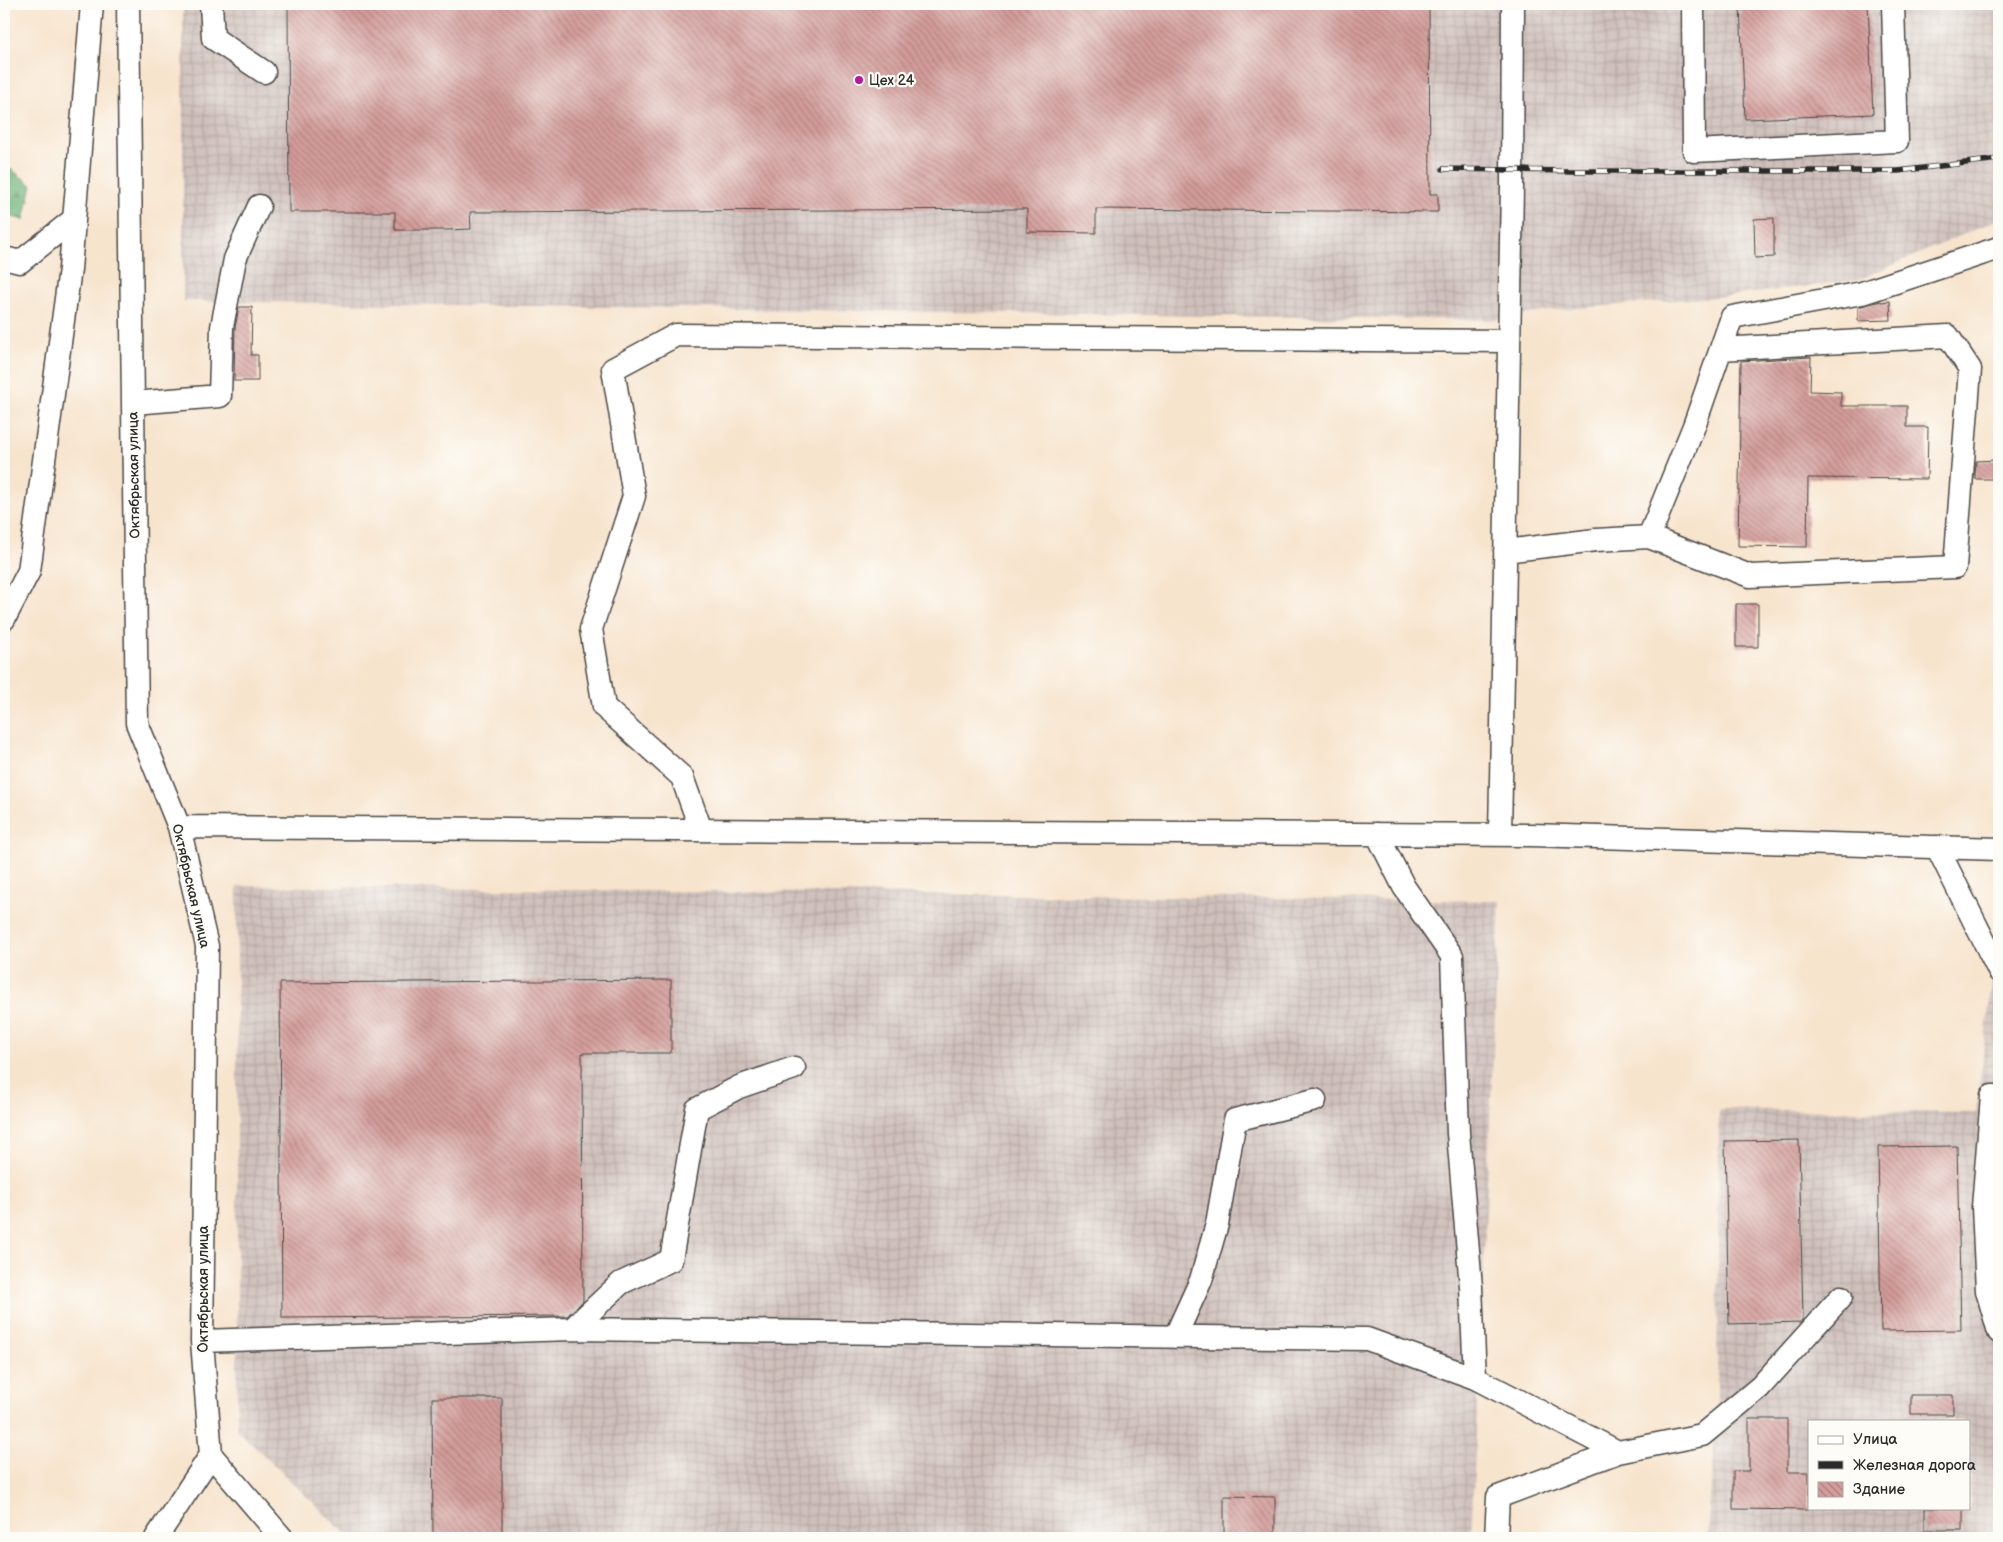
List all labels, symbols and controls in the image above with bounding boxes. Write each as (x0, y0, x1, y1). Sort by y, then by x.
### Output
place label: Цех 24 (869, 72, 915, 89)
marker: Цех 24 (853, 74, 865, 86)
street label: Октябрьская улица (124, 411, 144, 539)
street label: Октябрьская улица (168, 822, 214, 950)
street label: Октябрьская улица (195, 1225, 212, 1352)
legend (1808, 1420, 1970, 1510)
text: Улица (1853, 1430, 1898, 1449)
text: Железная дорога (1853, 1456, 1976, 1475)
text: Здание (1853, 1480, 1905, 1499)

